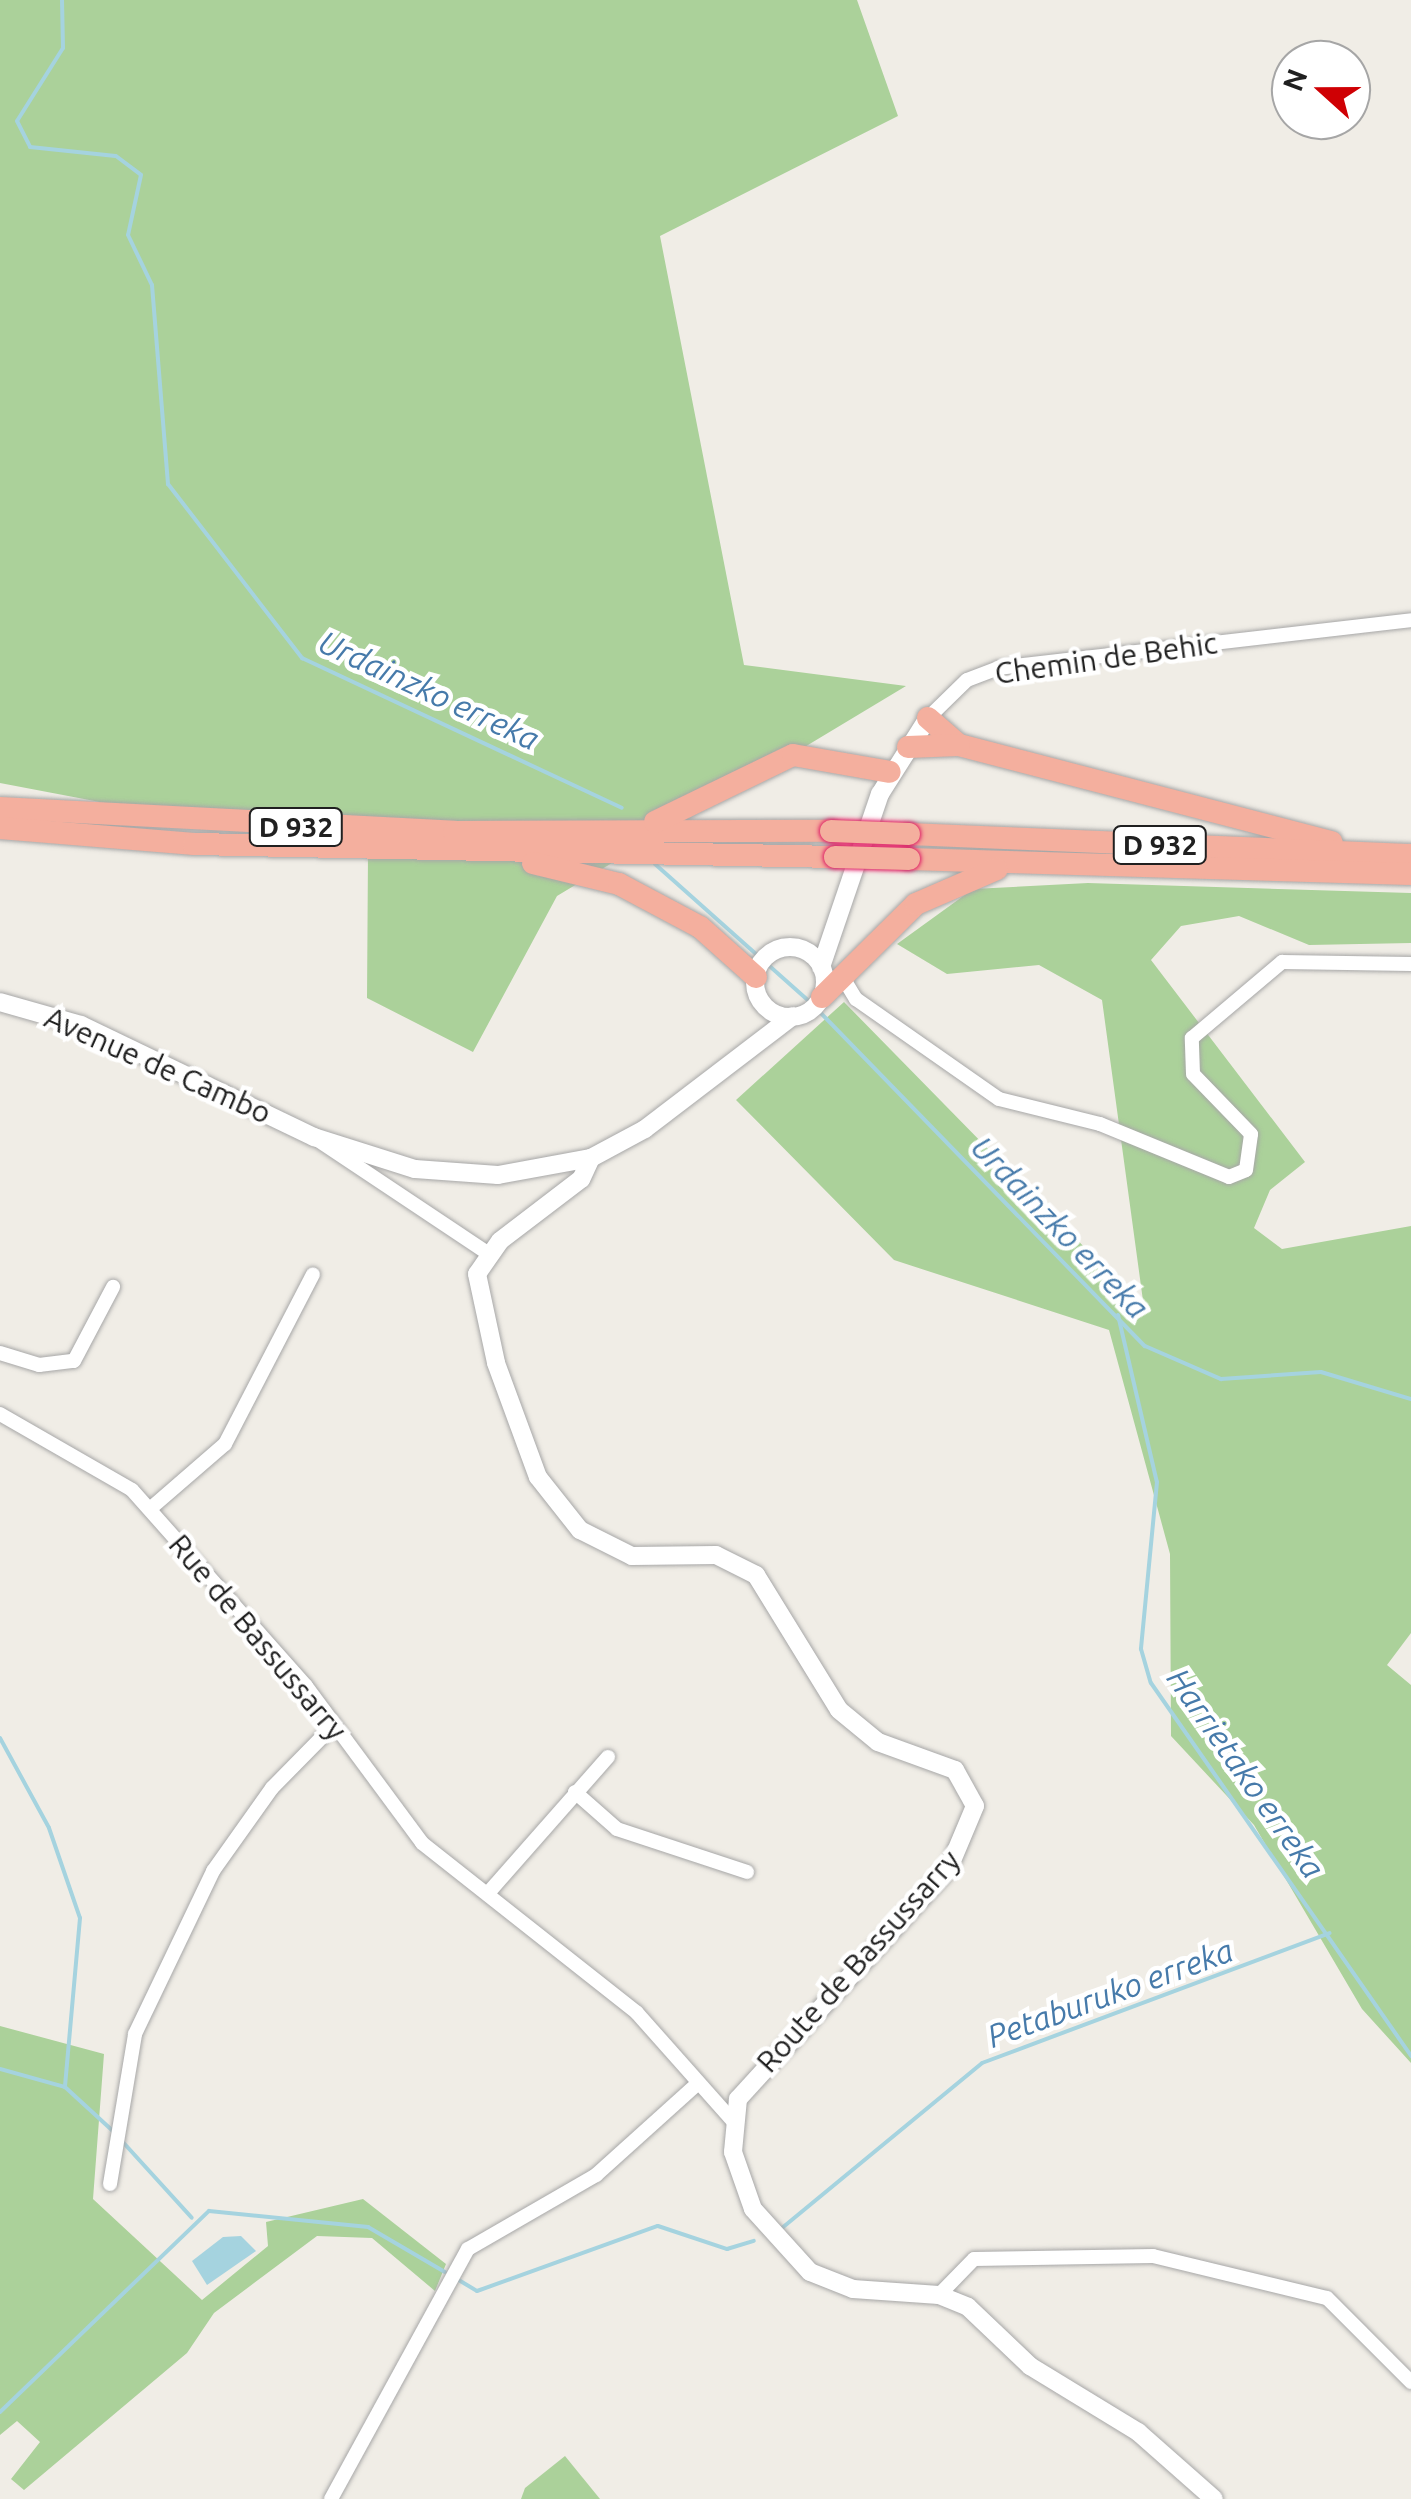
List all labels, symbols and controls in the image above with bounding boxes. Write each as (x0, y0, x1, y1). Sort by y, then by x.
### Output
north arrow (1271, 40, 1371, 140)
text: N (1276, 64, 1313, 95)
water label: Urdainzko erreka (313, 622, 545, 758)
street label: Chemin de Behic (992, 625, 1220, 691)
road number: D 932 (248, 804, 344, 850)
road number: D 932 (1112, 822, 1208, 868)
street label: Avenue de Cambo (39, 999, 277, 1131)
water label: Urdainzko erreka (963, 1128, 1157, 1326)
street label: Rue de Bassussarry (162, 1527, 354, 1747)
water label: Harrietako erreka (1159, 1661, 1333, 1885)
street label: Route de Bassussarry (749, 1843, 967, 2079)
water label: Petaburuko erreka (982, 1931, 1238, 2055)

